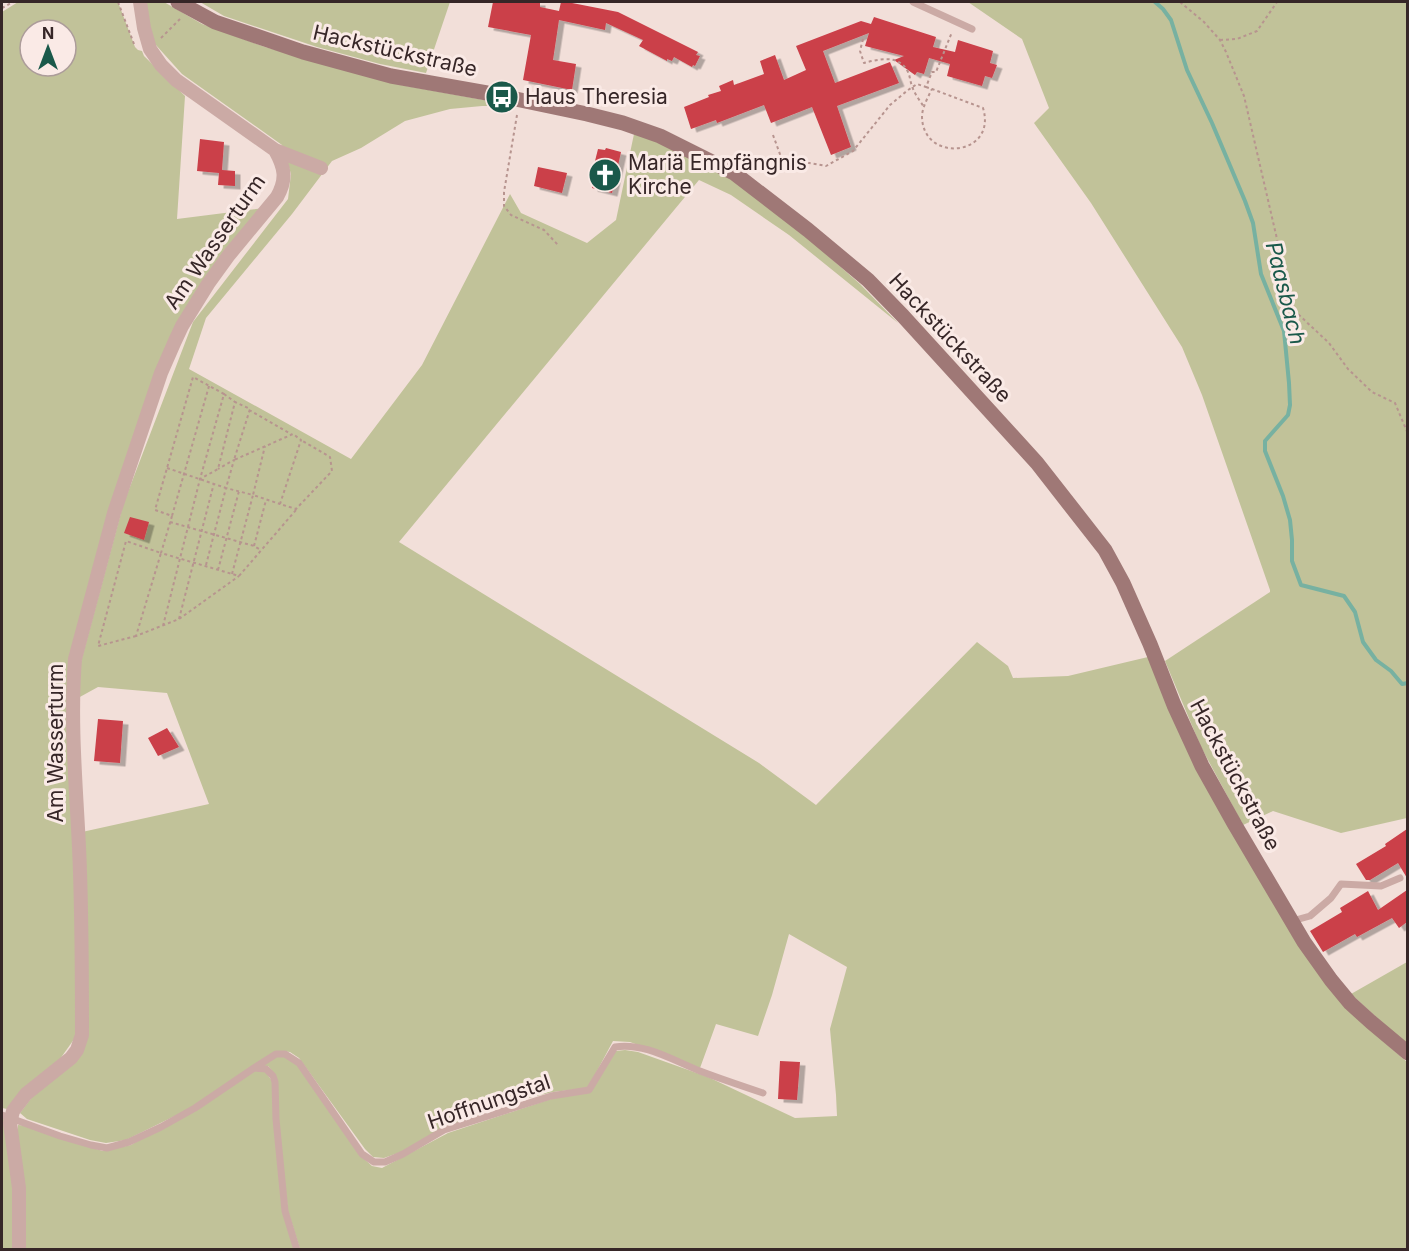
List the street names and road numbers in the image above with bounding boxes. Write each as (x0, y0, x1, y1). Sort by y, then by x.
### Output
street label: Hackstückstraße (311, 19, 480, 82)
street label: Am Wasserturm (159, 170, 270, 314)
street label: Hackstückstraße (884, 268, 1017, 407)
street label: Am Wasserturm (43, 664, 68, 822)
street label: Hackstückstraße (1185, 695, 1286, 855)
street label: Hoffnungstal (424, 1069, 553, 1134)

